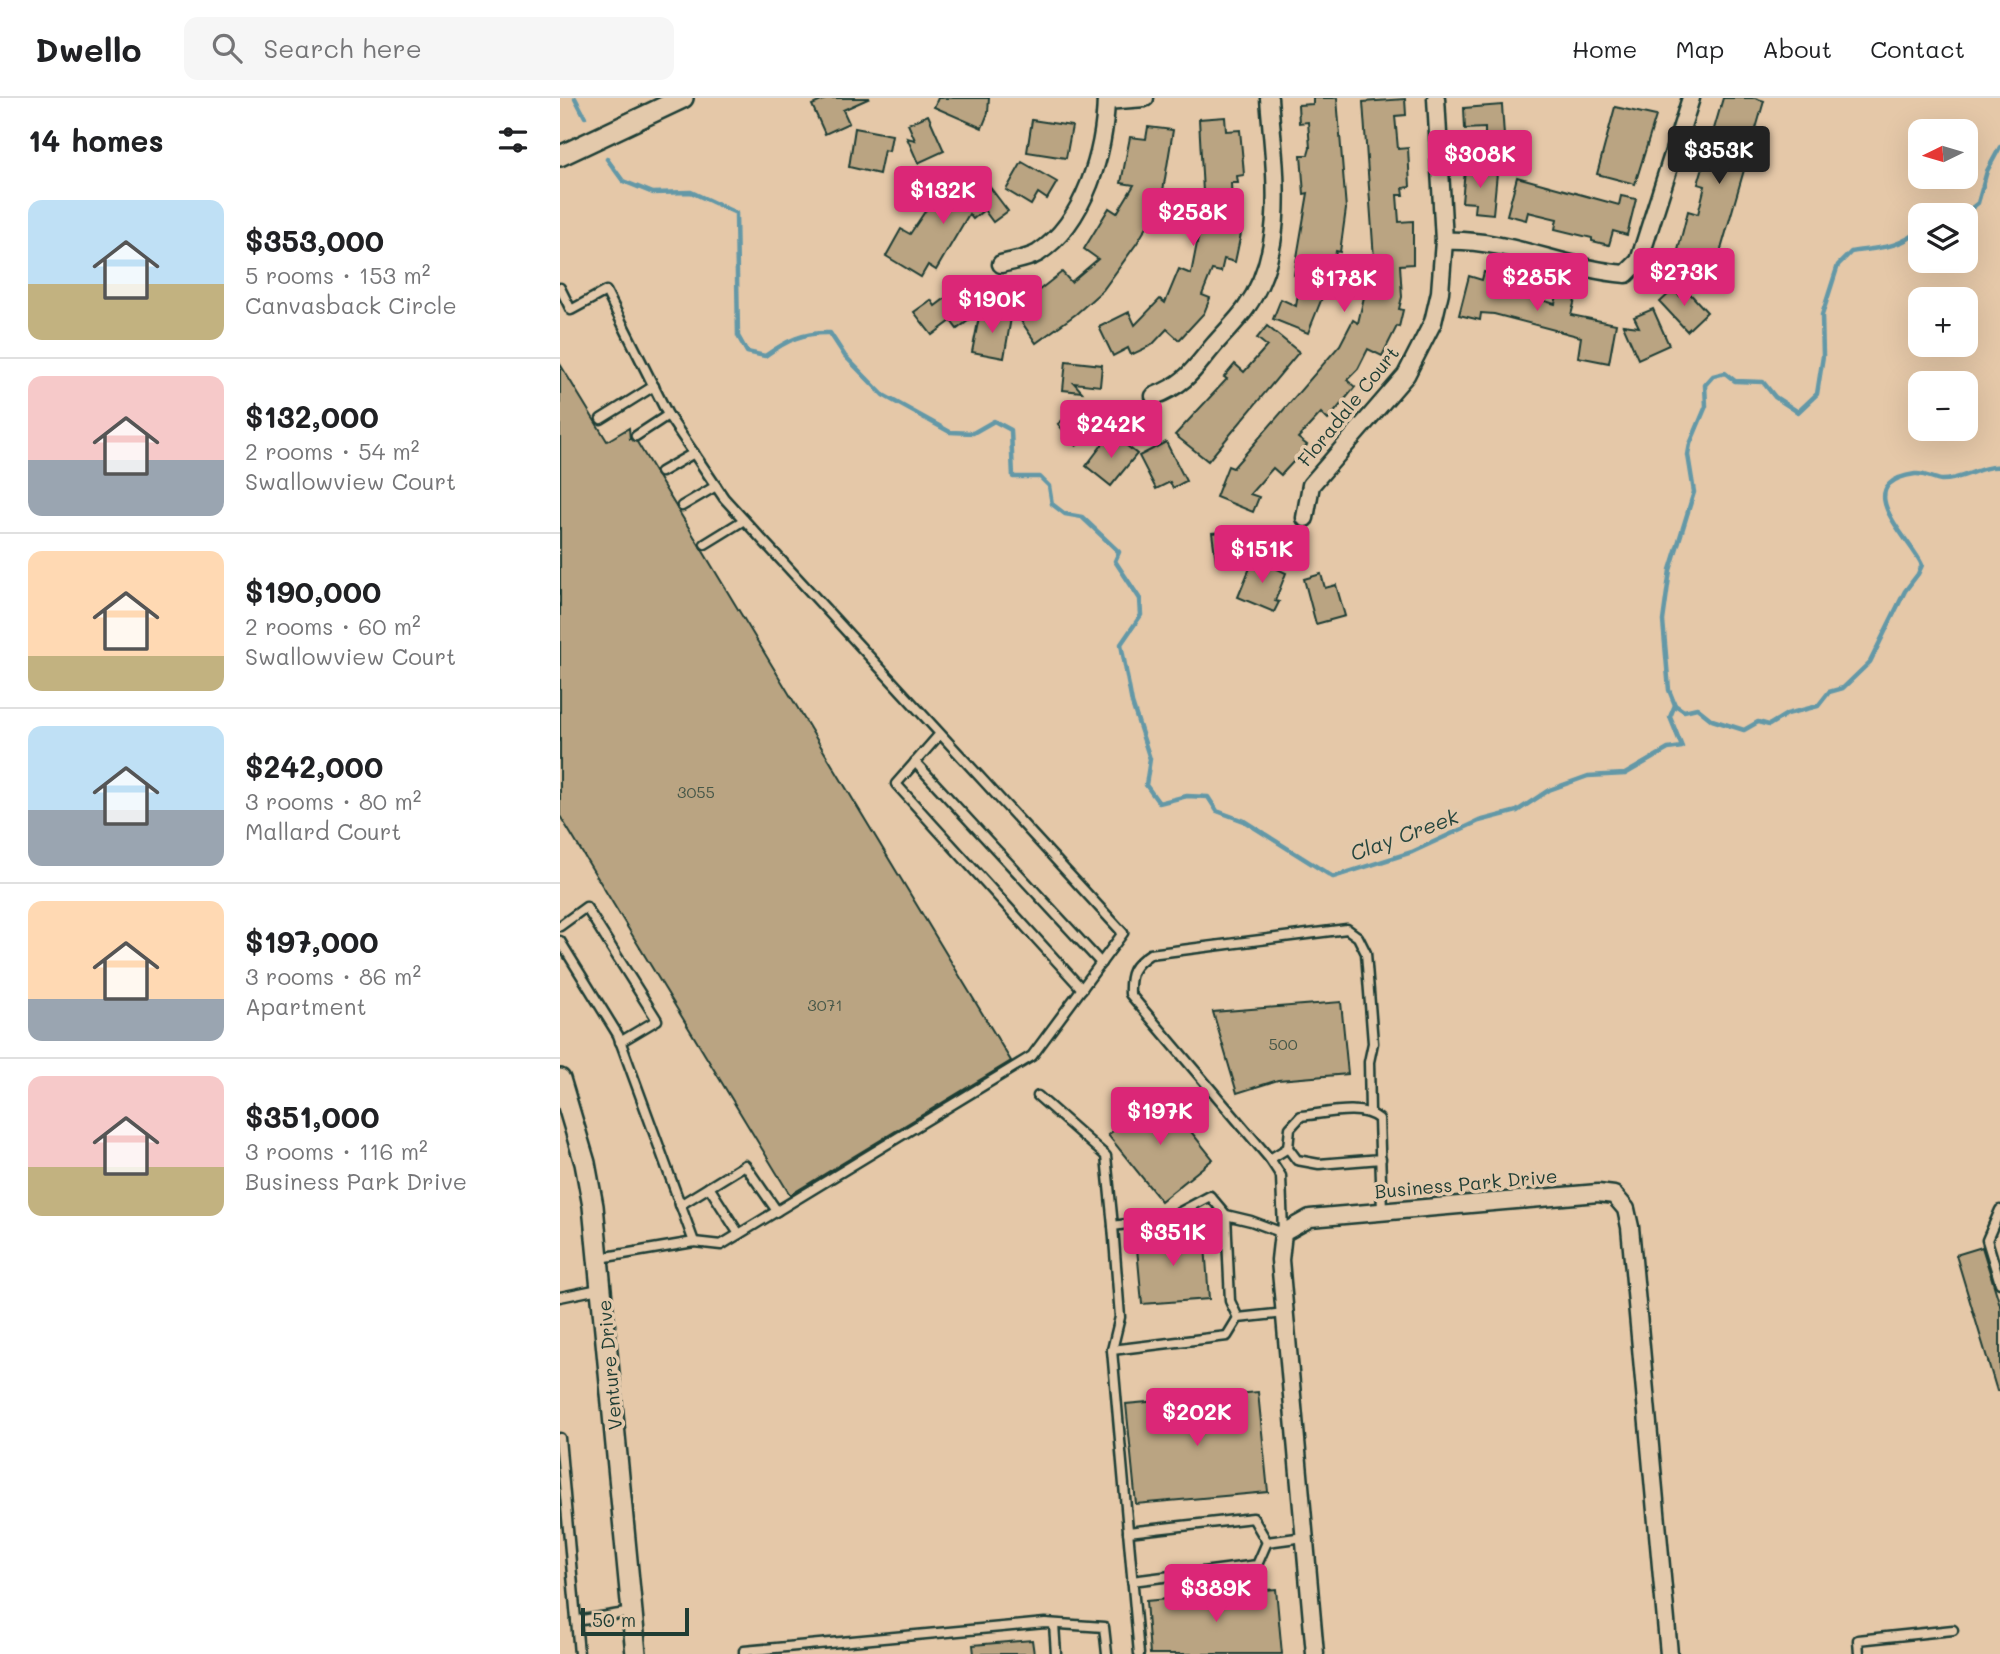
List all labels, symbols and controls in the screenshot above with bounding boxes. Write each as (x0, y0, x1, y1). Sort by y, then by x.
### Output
search box (184, 17, 674, 80)
text: Dwello (35, 27, 142, 70)
icon: search (208, 29, 246, 67)
text: Search here (264, 31, 422, 65)
text: Home (1572, 33, 1637, 64)
text: Map (1675, 33, 1724, 64)
text: About (1762, 33, 1832, 64)
text: Contact (1870, 33, 1965, 64)
north arrow (1908, 119, 1978, 189)
map controls (1908, 119, 1978, 441)
text: 14 homes (28, 120, 164, 160)
icon: filters (494, 121, 532, 159)
pin: $353K (1670, 126, 1768, 186)
pin: $308K (1431, 130, 1529, 190)
text: $353K (1684, 134, 1754, 164)
text: $308K (1444, 138, 1516, 168)
pin: $132K (894, 166, 992, 226)
text: $132K (910, 174, 976, 204)
pin: $258K (1144, 188, 1242, 248)
text: $258K (1158, 196, 1228, 226)
button: layers (1908, 203, 1978, 273)
text: $353,000 (245, 220, 384, 260)
icon: home (84, 228, 168, 312)
pin: $273K (1635, 248, 1733, 308)
pin: $178K (1295, 254, 1393, 314)
pin: $285K (1488, 254, 1586, 313)
text: $273K (1650, 256, 1718, 286)
text: 5 rooms · 153 m² (245, 260, 430, 290)
text: $285K (1502, 261, 1572, 291)
text: $178K (1311, 262, 1377, 292)
pin: $190K (943, 275, 1041, 335)
text: $190K (958, 283, 1026, 313)
button: + (1908, 287, 1978, 357)
text: Canvasback Circle (245, 290, 457, 320)
street label: Floradale Court (1292, 341, 1404, 471)
button: − (1908, 371, 1978, 441)
text: $132,000 (245, 396, 379, 436)
pin: $242K (1062, 400, 1160, 460)
icon: home (84, 404, 168, 488)
text: $242K (1076, 408, 1146, 438)
text: 2 rooms · 54 m² (245, 436, 420, 466)
text: Swallowview Court (245, 466, 456, 496)
pin: $151K (1213, 526, 1311, 585)
text: $151K (1230, 533, 1294, 563)
text: $190,000 (245, 571, 381, 611)
icon: home (84, 579, 168, 663)
text: 2 rooms · 60 m² (245, 611, 421, 641)
text: Swallowview Court (245, 641, 456, 671)
text: $242,000 (245, 746, 383, 786)
icon: home (84, 754, 168, 838)
house number: 3055 (677, 781, 715, 802)
text: 3 rooms · 80 m² (245, 786, 421, 816)
water label: Clay Creek (1346, 802, 1463, 866)
text: Mallard Court (245, 816, 401, 846)
text: $197,000 (245, 921, 379, 961)
icon: home (84, 929, 168, 1013)
text: 3 rooms · 86 m² (245, 961, 421, 991)
text: Apartment (245, 991, 367, 1021)
house number: 3071 (807, 994, 843, 1015)
house number: 500 (1268, 1033, 1298, 1054)
pin: $197K (1111, 1088, 1209, 1147)
text: $197K (1127, 1095, 1193, 1125)
text: $351,000 (245, 1096, 379, 1136)
icon: home (84, 1104, 168, 1188)
text: 3 rooms · 116 m² (245, 1136, 428, 1166)
street label: Business Park Drive (1374, 1163, 1558, 1203)
text: Business Park Drive (245, 1166, 467, 1196)
pin: $351K (1124, 1208, 1222, 1268)
text: $351K (1140, 1216, 1206, 1246)
street label: Venture Drive (591, 1299, 627, 1431)
pin: $202K (1148, 1388, 1246, 1448)
text: $202K (1162, 1396, 1232, 1426)
pin: $389K (1167, 1564, 1265, 1624)
text: $389K (1180, 1572, 1252, 1602)
scale bar (581, 1605, 690, 1637)
text: 50 m (592, 1607, 636, 1632)

